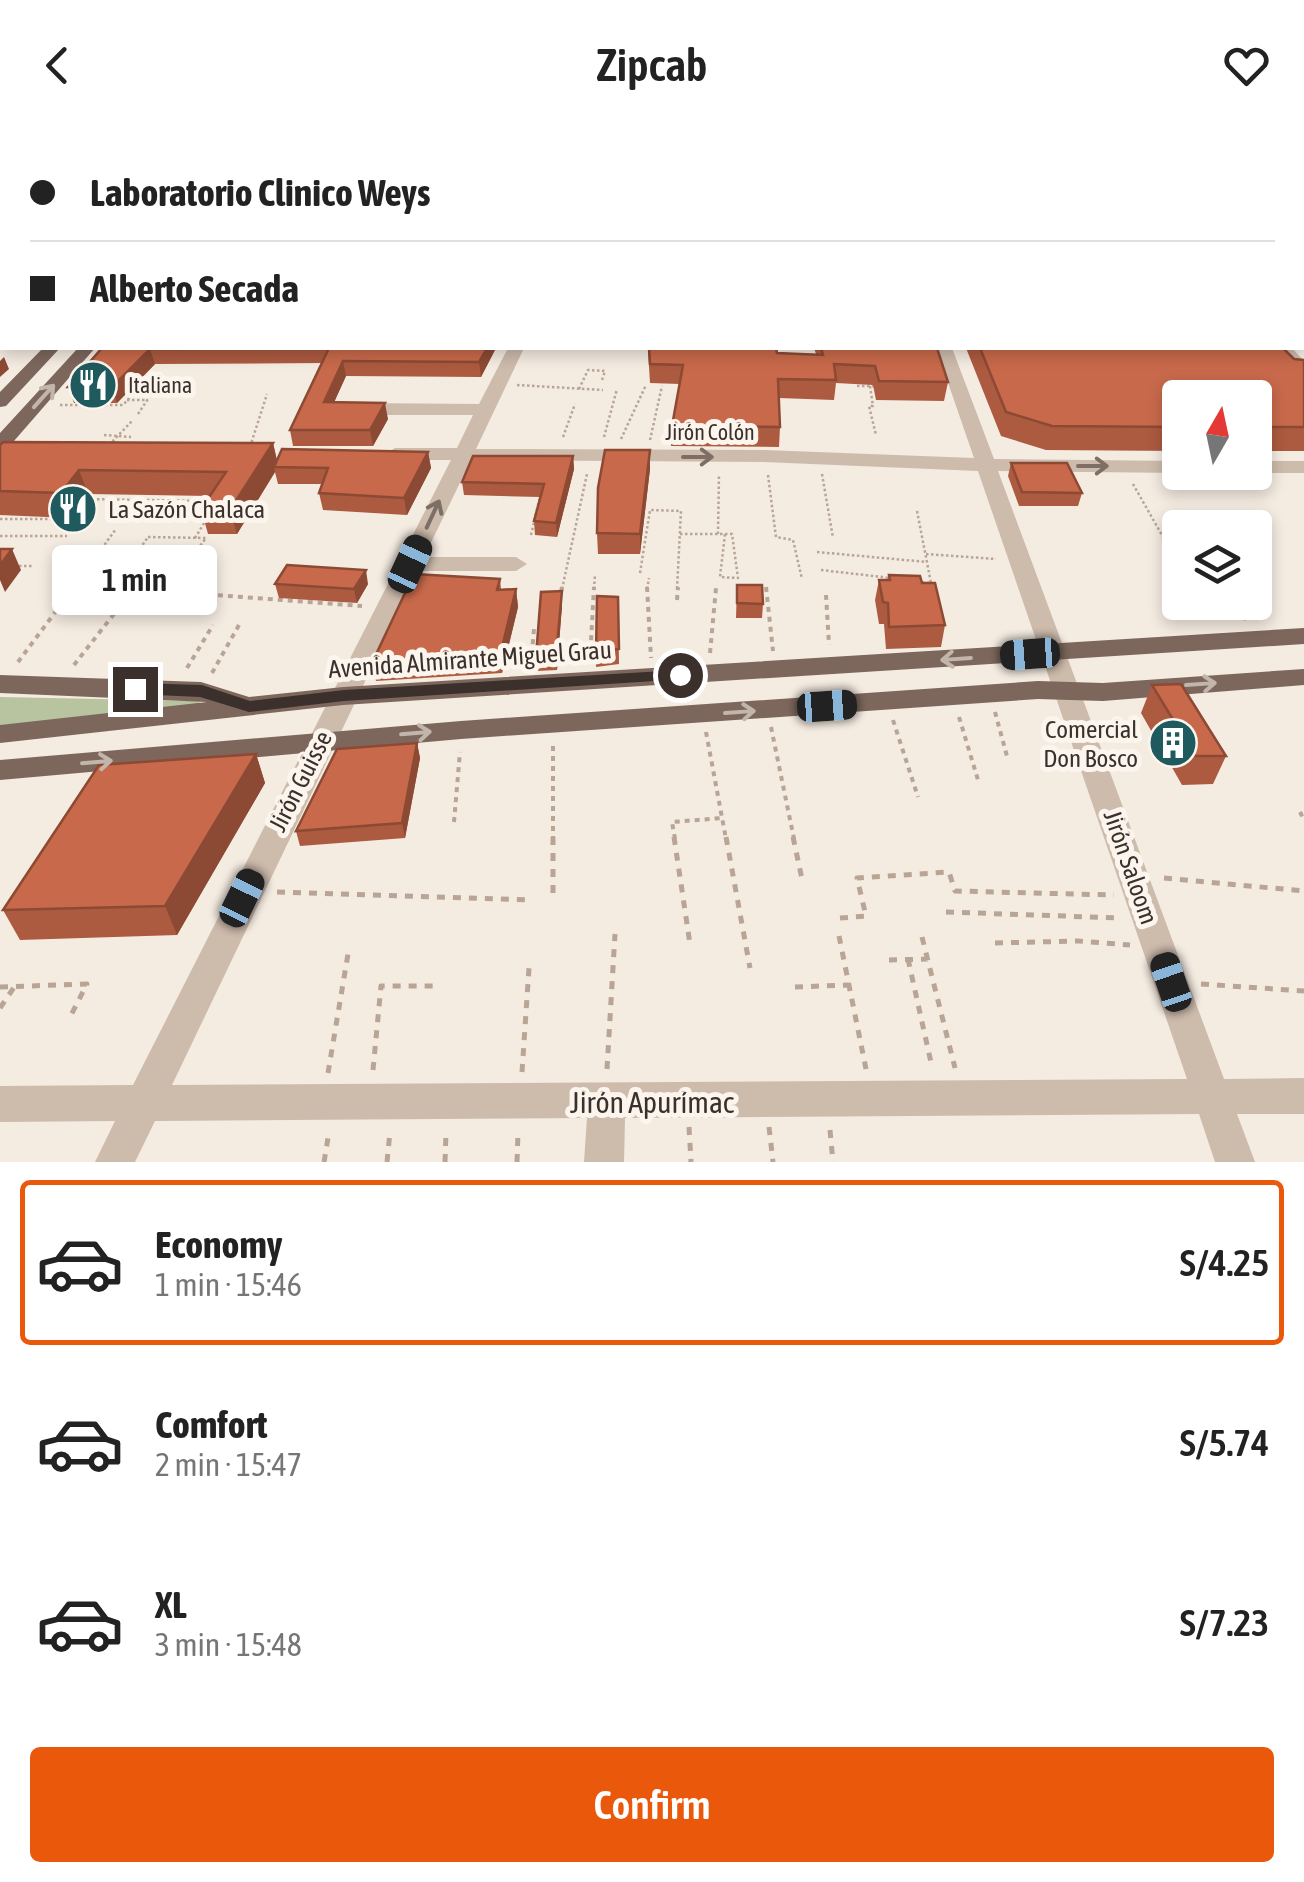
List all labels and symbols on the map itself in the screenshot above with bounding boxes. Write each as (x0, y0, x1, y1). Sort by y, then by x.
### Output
restaurant icon: Italiana (67, 359, 119, 411)
place label: Italiana (128, 372, 192, 398)
north arrow (1162, 380, 1272, 490)
one-way arrow (32, 384, 55, 409)
street label: Jirón Colón (665, 419, 755, 445)
one-way arrow (682, 448, 714, 466)
one-way arrow (1076, 456, 1109, 476)
restaurant icon: La Sazón Chalaca (47, 483, 99, 535)
place label: La Sazón Chalaca (108, 495, 265, 523)
one-way arrow (425, 500, 444, 530)
car (384, 530, 436, 598)
callout: 1 min (52, 544, 218, 614)
street label: Avenida Almirante Miguel Grau (327, 635, 613, 683)
car (999, 637, 1061, 671)
one-way arrow (940, 650, 972, 669)
route start (658, 653, 703, 698)
route end (113, 667, 158, 712)
one-way arrow (1185, 675, 1217, 694)
car (796, 689, 858, 723)
one-way arrow (723, 702, 755, 721)
place label: Comercial Don Bosco (1043, 715, 1138, 772)
building icon: Comercial Don Bosco (1147, 717, 1199, 769)
one-way arrow (399, 724, 431, 743)
street label: Jirón Guisse (263, 726, 337, 836)
one-way arrow (81, 752, 113, 771)
street label: Jirón Saloom (1098, 806, 1164, 928)
car (215, 864, 269, 932)
car (1147, 949, 1195, 1015)
street label: Jirón Apurímac (570, 1085, 735, 1119)

